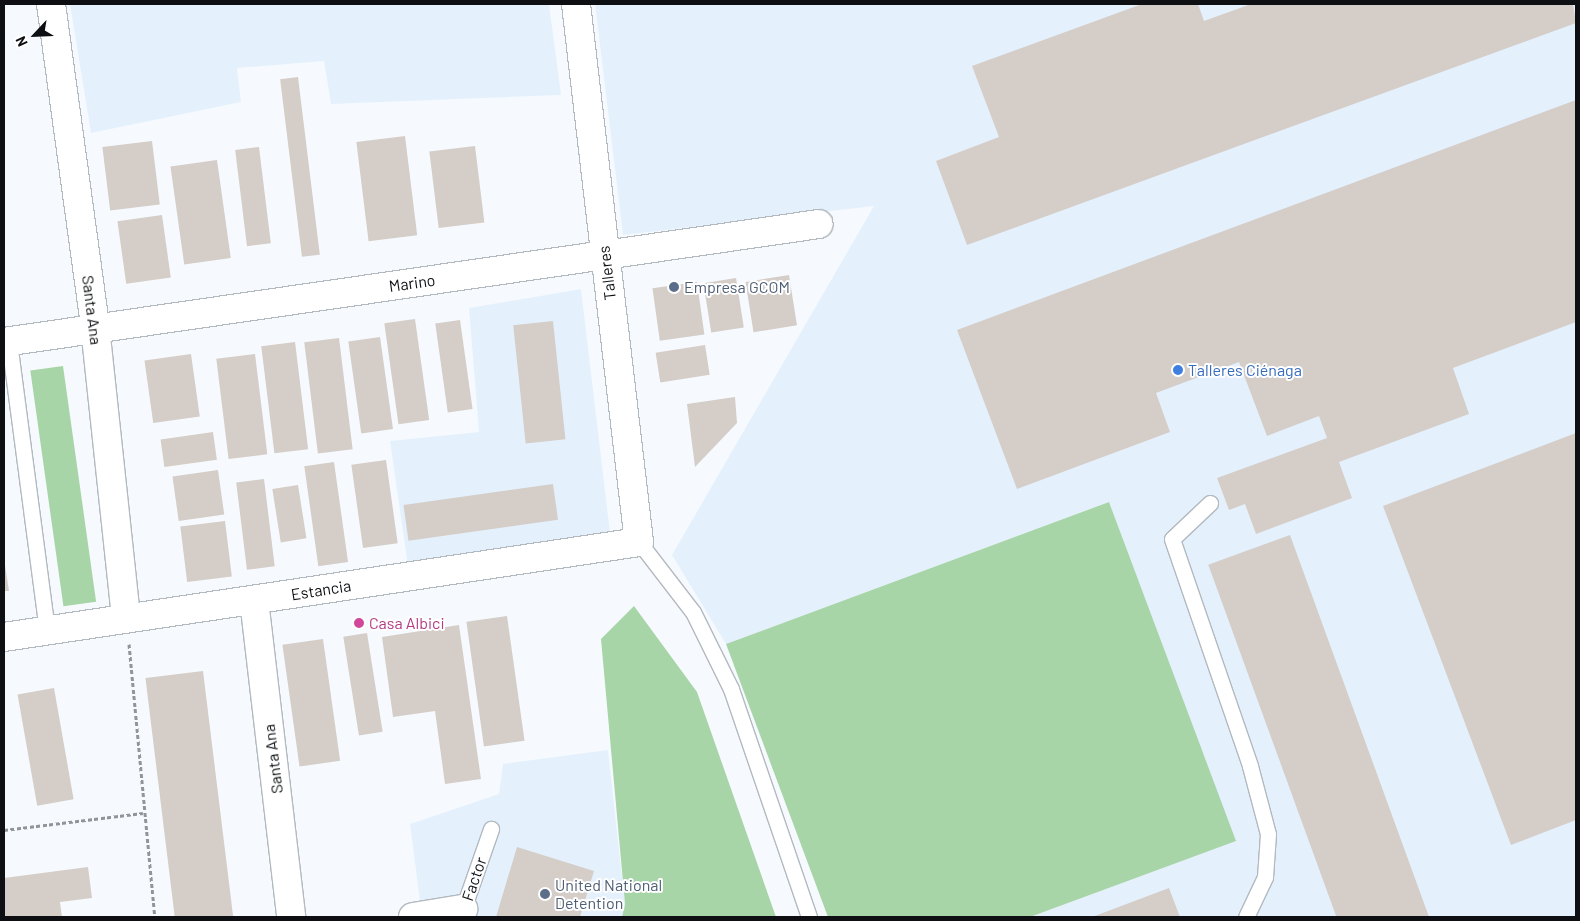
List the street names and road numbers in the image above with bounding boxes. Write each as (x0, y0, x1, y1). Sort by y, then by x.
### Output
street label: Talleres (594, 245, 620, 301)
street label: Marino (388, 270, 436, 296)
street label: Santa Ana (78, 274, 106, 346)
street label: Estancia (290, 576, 352, 604)
street label: Santa Ana (259, 723, 287, 795)
street label: Factor (458, 855, 490, 903)

